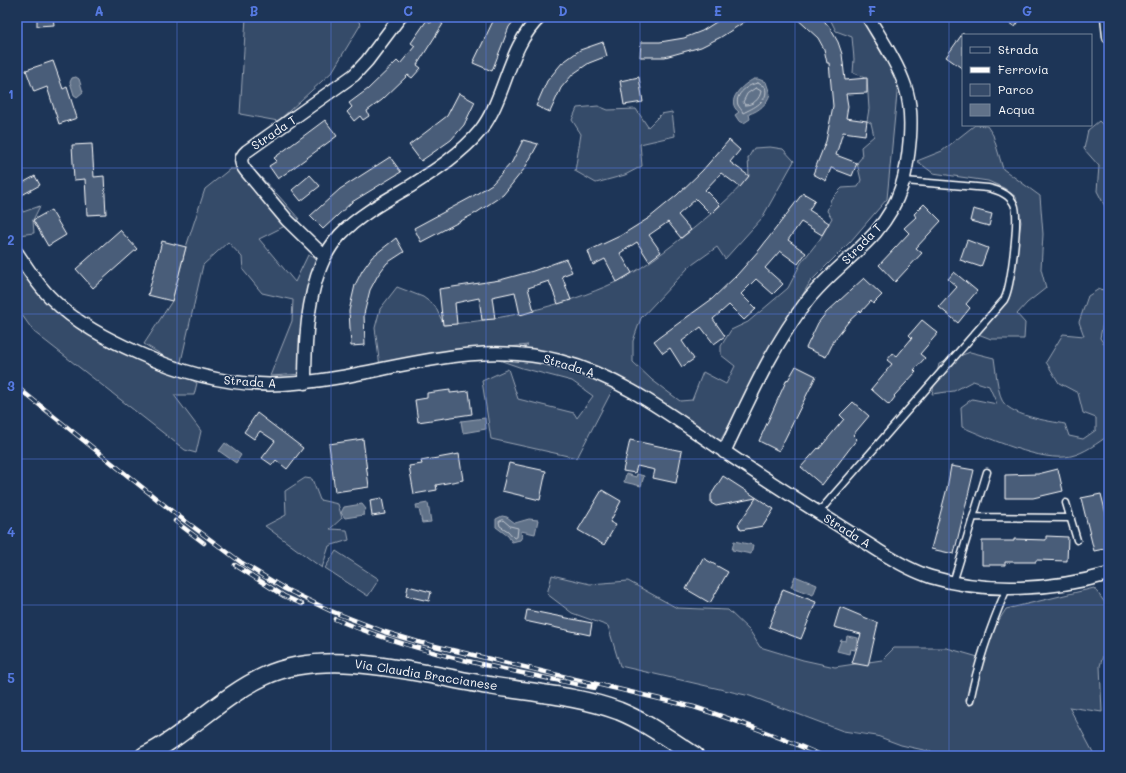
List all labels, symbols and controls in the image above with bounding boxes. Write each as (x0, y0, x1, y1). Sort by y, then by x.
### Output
text: A (94, 2, 104, 19)
text: B (250, 2, 259, 19)
text: C (403, 2, 413, 19)
text: D (558, 2, 568, 19)
text: E (714, 2, 722, 19)
text: F (868, 2, 876, 19)
text: G (1022, 2, 1032, 19)
legend (962, 34, 1092, 126)
text: Strada (998, 41, 1039, 57)
text: Ferrovia (998, 61, 1049, 77)
text: Parco (998, 81, 1033, 97)
text: 1 (8, 85, 14, 102)
text: Acqua (998, 101, 1035, 117)
street label: Strada T (248, 111, 299, 153)
street label: Strada T (838, 219, 885, 267)
text: 2 (7, 231, 15, 248)
street label: Strada A (542, 350, 597, 380)
street label: Strada A (223, 371, 277, 391)
text: 3 (7, 377, 15, 394)
street label: Strada A (821, 509, 874, 551)
text: 4 (7, 523, 15, 540)
street label: Via Claudia Braccianese (354, 655, 499, 693)
text: 5 (7, 669, 15, 686)

